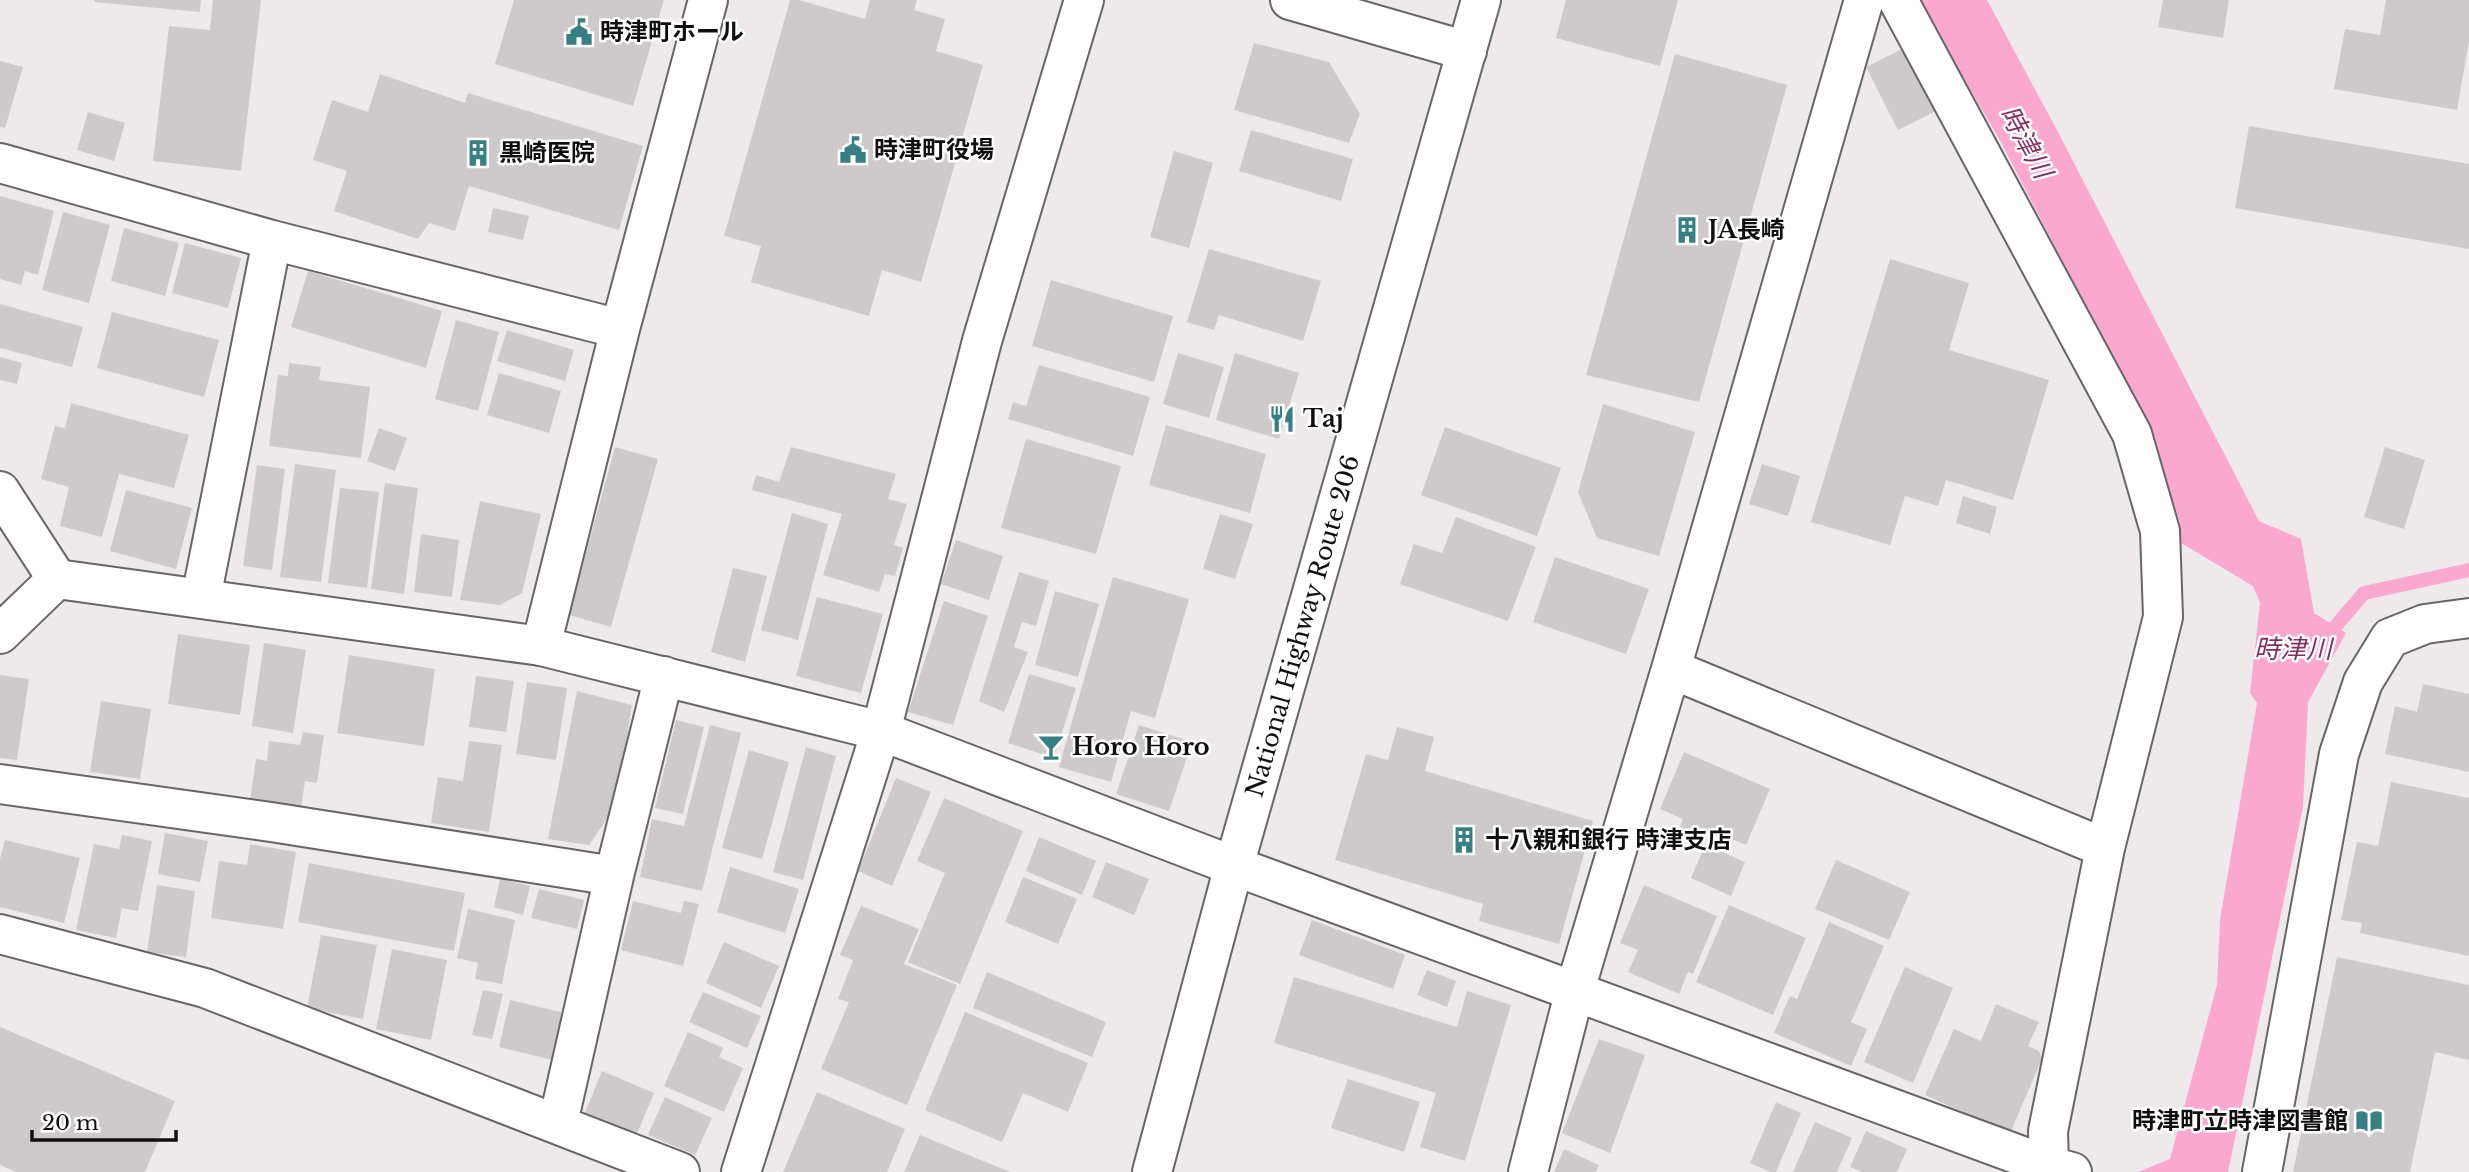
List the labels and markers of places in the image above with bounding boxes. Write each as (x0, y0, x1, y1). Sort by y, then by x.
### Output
public building icon: 時津町ホール (564, 17, 594, 47)
place label: 時津町ホール (600, 17, 744, 46)
public building icon: 時津町役場 (838, 135, 868, 165)
place label: 時津町役場 (874, 135, 994, 164)
building icon: 黒崎医院 (463, 138, 493, 168)
place label: 黒崎医院 (499, 138, 595, 167)
building icon: JA長崎 (1672, 215, 1702, 245)
place label: JA長崎 (1703, 215, 1785, 244)
restaurant icon: Taj (1267, 404, 1297, 434)
place label: Taj (1303, 404, 1344, 433)
bar icon: Horo Horo (1036, 732, 1066, 762)
place label: Horo Horo (1072, 732, 1210, 761)
building icon: 十八親和銀行 時津支店 (1449, 825, 1479, 855)
place label: 十八親和銀行 時津支店 (1485, 825, 1731, 854)
place label: 時津町立時津図書館 (2132, 1106, 2348, 1135)
library icon: 時津町立時津図書館 (2354, 1106, 2384, 1136)

